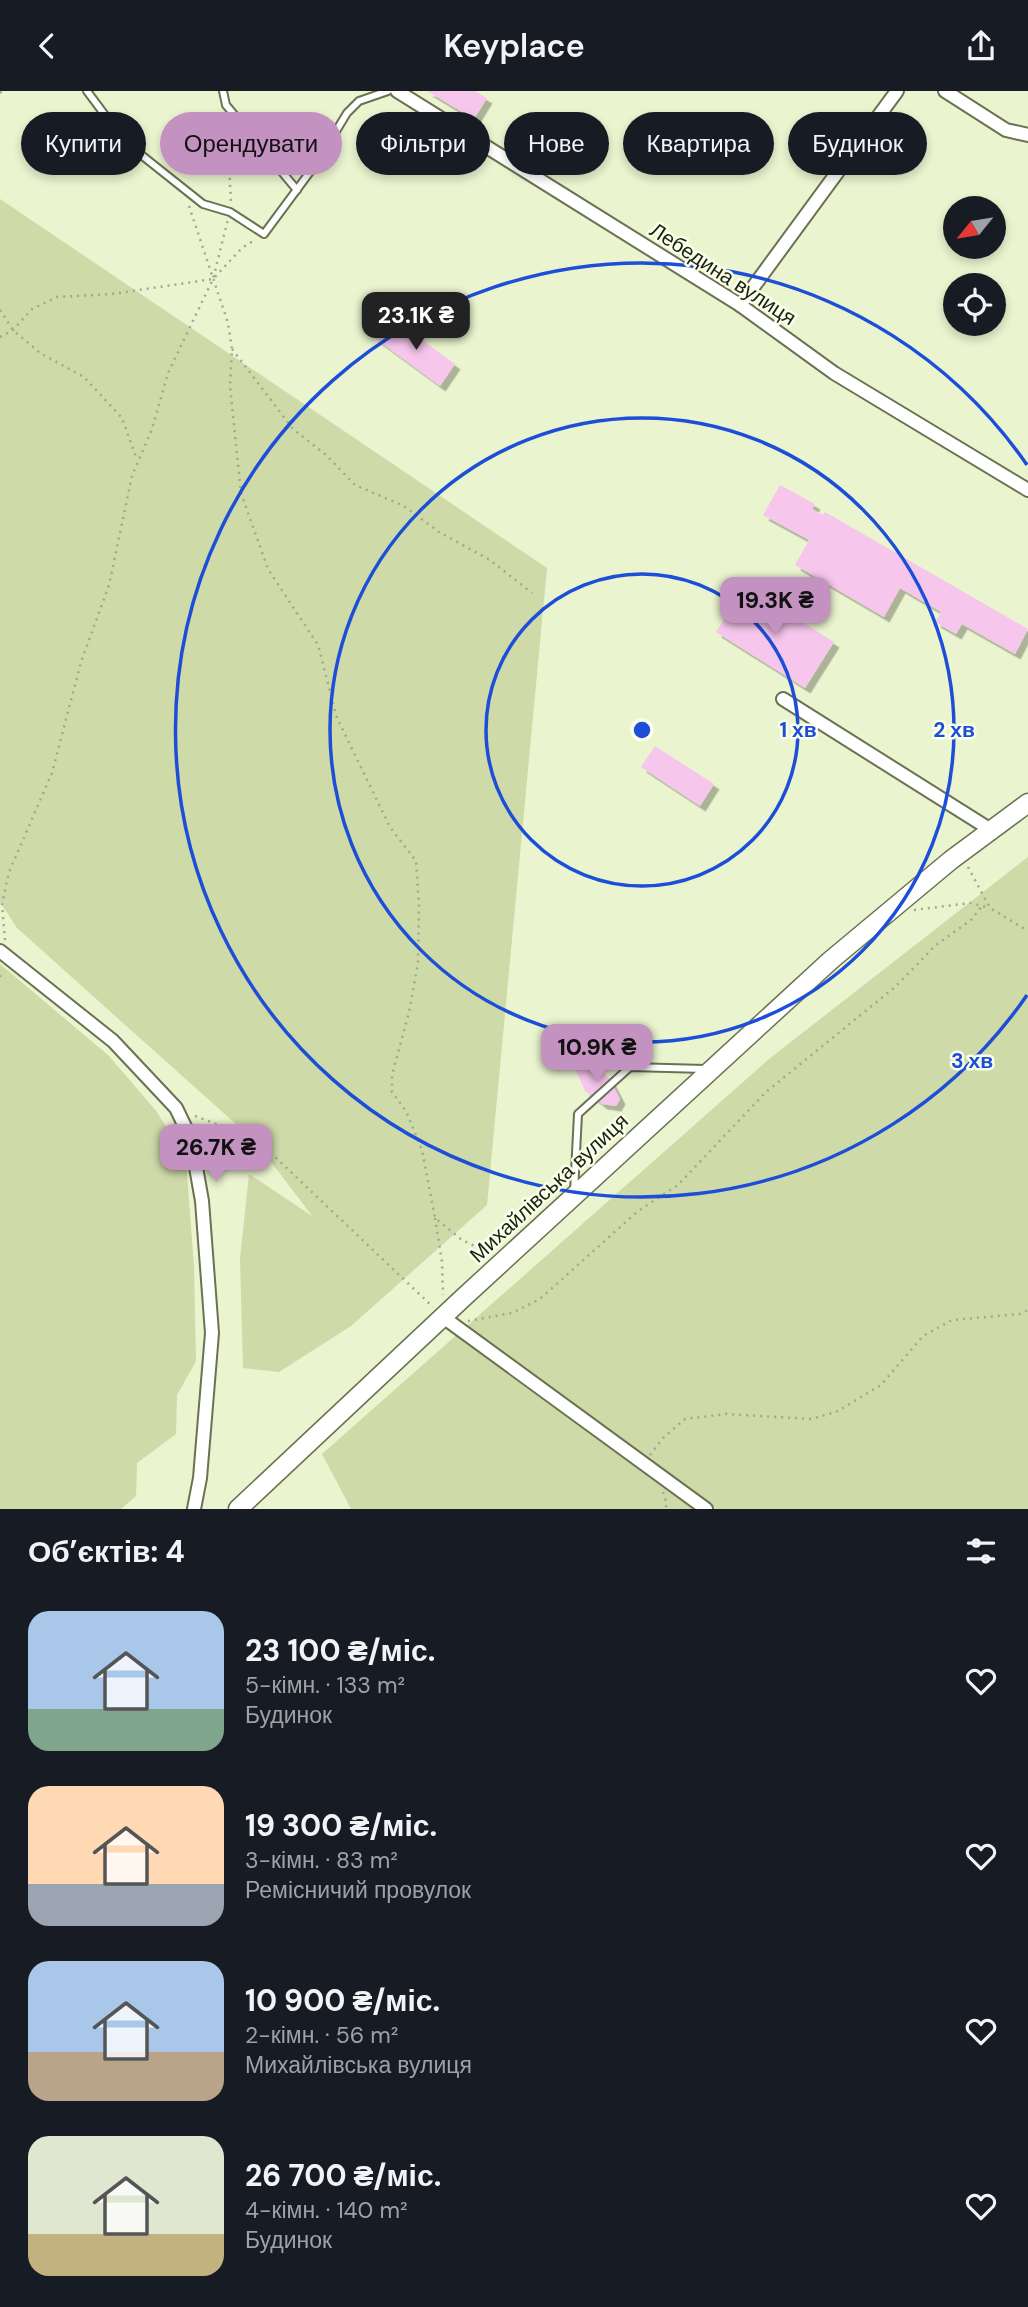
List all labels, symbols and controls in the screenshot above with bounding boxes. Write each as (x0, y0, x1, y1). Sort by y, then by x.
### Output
text: Keyplace (443, 25, 585, 67)
icon: back (28, 27, 66, 65)
icon: share (962, 27, 1000, 65)
chip: Купити (21, 112, 146, 175)
chip: Орендувати (160, 112, 342, 175)
chip: Фільтри (356, 112, 490, 175)
chip: Нове (504, 112, 609, 175)
chip: Квартира (623, 112, 774, 175)
chip: Будинок (788, 112, 927, 175)
north arrow (943, 196, 1006, 259)
map controls (943, 196, 1006, 336)
street label: Лебедина вулиця (644, 216, 802, 332)
button: locate (943, 273, 1006, 336)
pin: 23.1K ₴ (351, 293, 481, 352)
text: 23.1K ₴ (378, 300, 454, 330)
pin: 19.3K ₴ (710, 577, 840, 637)
text: 19.3K ₴ (736, 585, 814, 615)
text: 1 хв (779, 716, 817, 744)
text: 2 хв (933, 716, 975, 744)
centre of rings (630, 718, 654, 742)
pin: 10.9K ₴ (532, 1025, 662, 1084)
text: 10.9K ₴ (557, 1032, 637, 1062)
text: 3 хв (951, 1047, 993, 1075)
street label: Михайлівська вулиця (464, 1107, 634, 1269)
pin: 26.7K ₴ (151, 1125, 281, 1184)
text: 26.7K ₴ (176, 1132, 256, 1162)
text: Об’єктів: 4 (28, 1532, 185, 1571)
icon: filters (962, 1532, 1000, 1570)
text: 23 100 ₴/міс. (245, 1631, 435, 1670)
icon: home (84, 1639, 168, 1723)
icon: heart (962, 1662, 1000, 1700)
text: 5-кімн. · 133 m² (245, 1670, 405, 1700)
text: Будинок (245, 1700, 332, 1730)
text: 19 300 ₴/міс. (245, 1806, 437, 1845)
icon: home (84, 1814, 168, 1898)
icon: heart (962, 1837, 1000, 1875)
text: 3-кімн. · 83 m² (245, 1845, 398, 1875)
text: Ремісничий провулок (245, 1875, 471, 1905)
text: 10 900 ₴/міс. (245, 1981, 440, 2020)
icon: home (84, 1989, 168, 2073)
icon: heart (962, 2012, 1000, 2050)
text: 2-кімн. · 56 m² (245, 2020, 398, 2050)
text: Михайлівська вулиця (245, 2050, 472, 2080)
text: 26 700 ₴/міс. (245, 2156, 441, 2195)
icon: home (84, 2164, 168, 2248)
icon: heart (962, 2187, 1000, 2225)
text: 4-кімн. · 140 m² (245, 2195, 408, 2225)
text: Будинок (245, 2225, 332, 2255)

